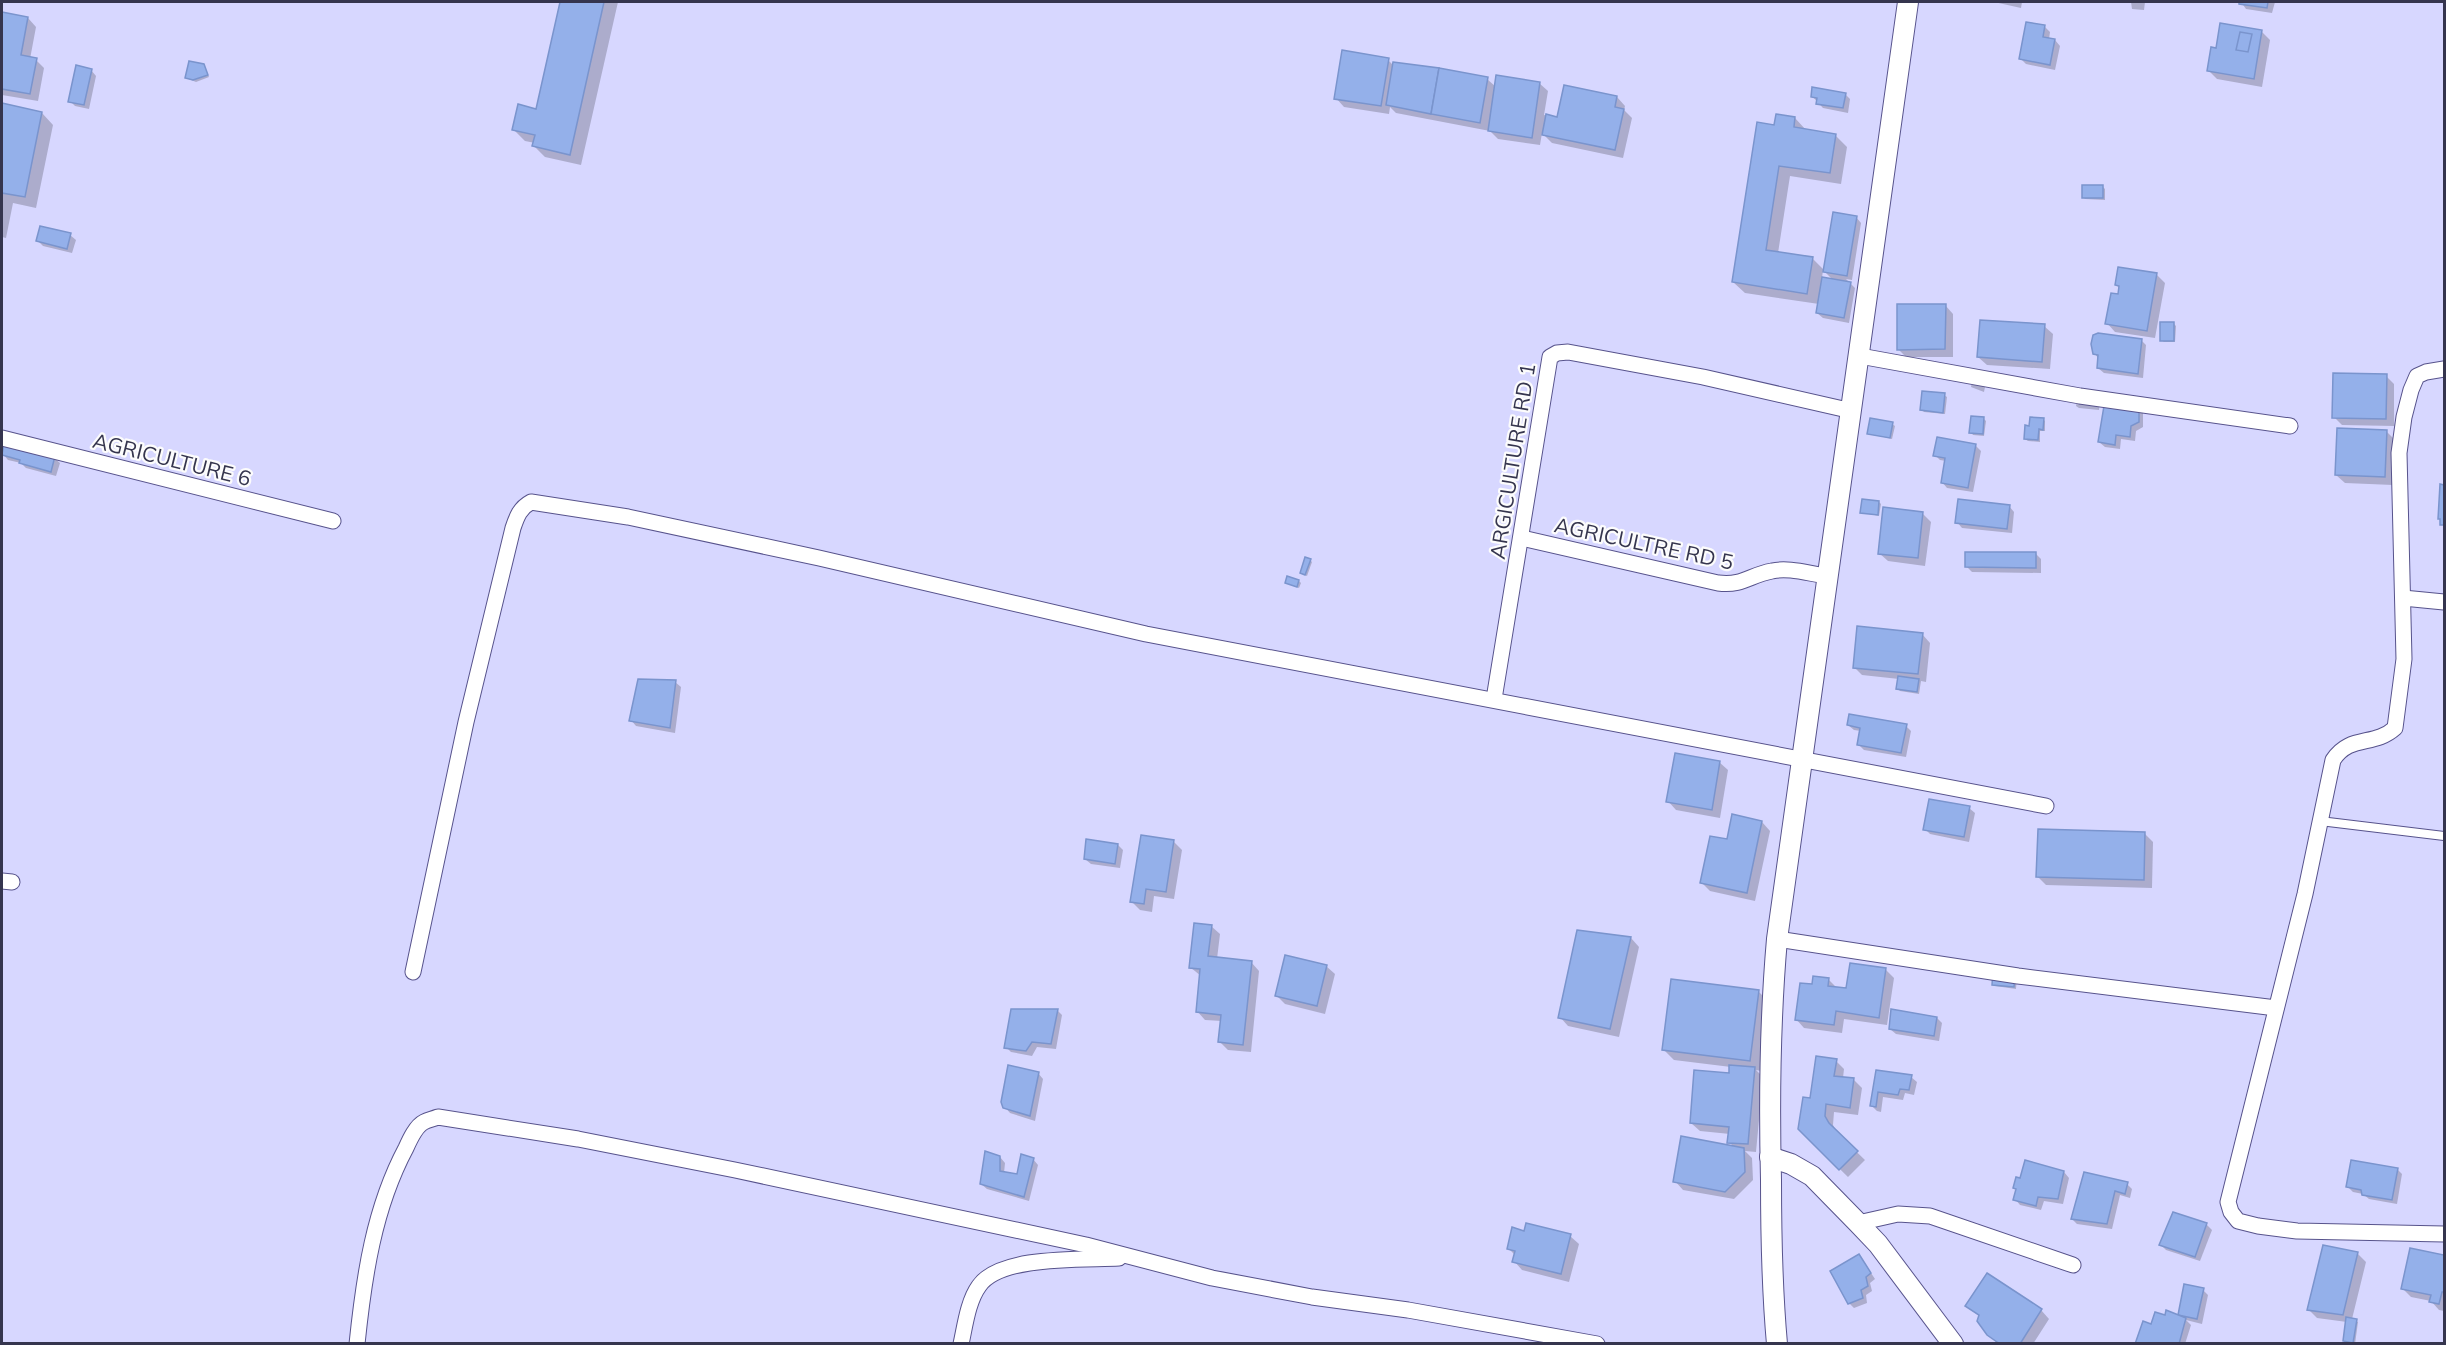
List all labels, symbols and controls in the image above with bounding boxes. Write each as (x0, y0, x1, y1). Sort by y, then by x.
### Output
street label: ARGICULTURE RD 1 (1484, 361, 1540, 561)
street label: AGRICULTURE 6 (90, 427, 254, 491)
street label: AGRICULTRE RD 5 (1552, 511, 1736, 575)

